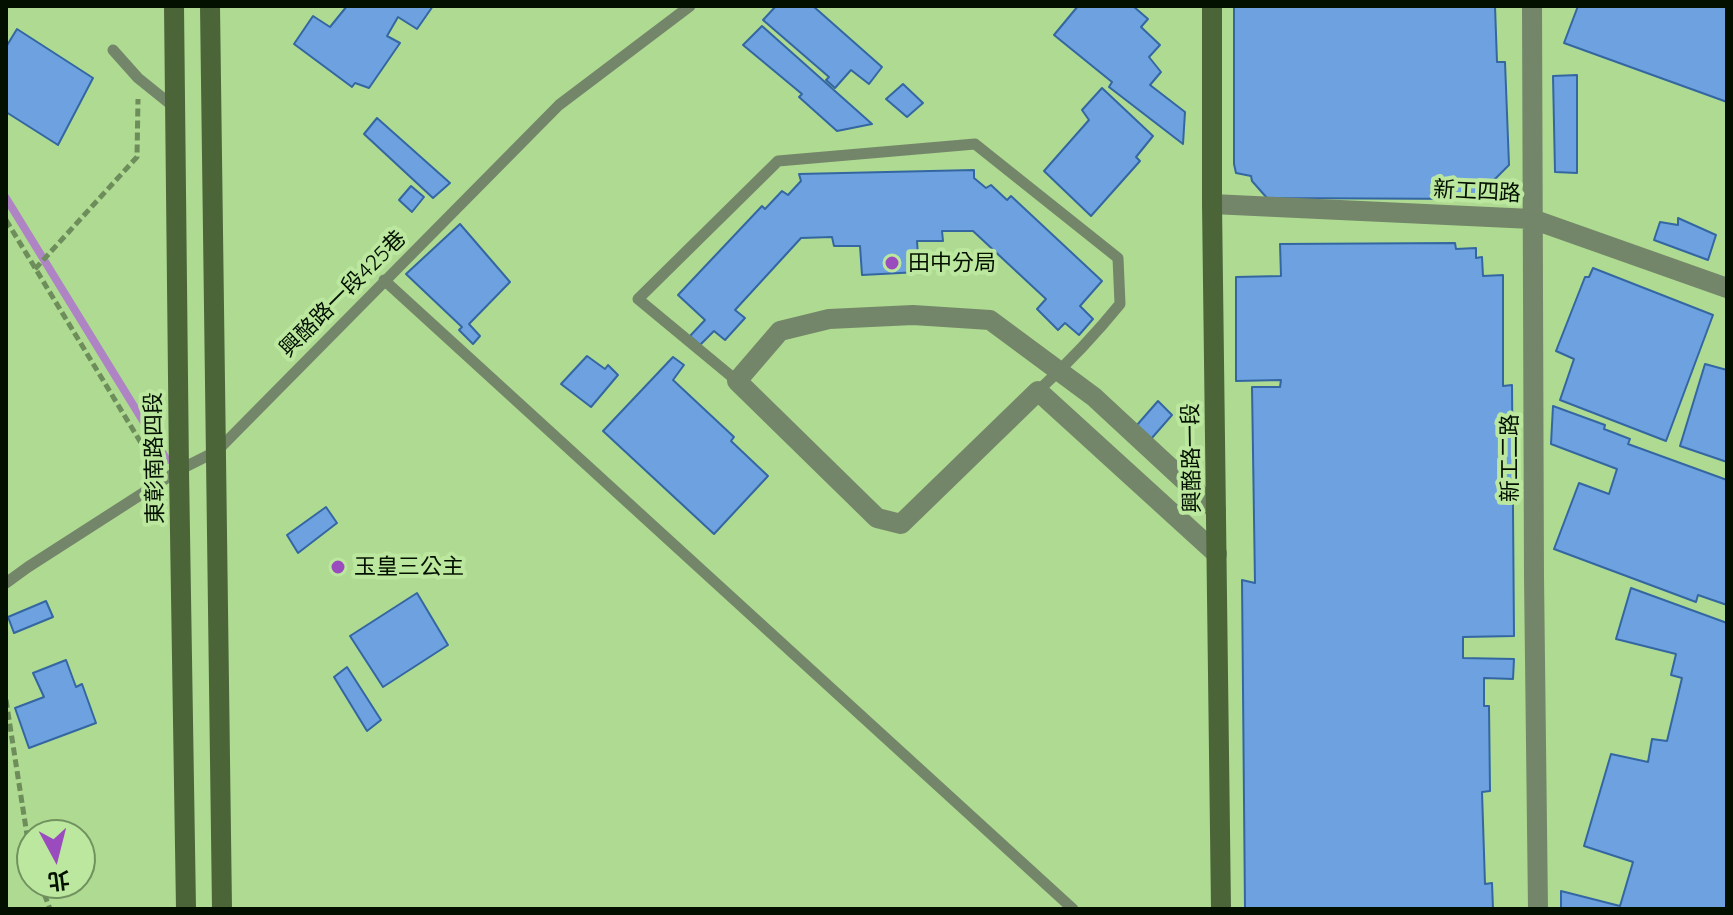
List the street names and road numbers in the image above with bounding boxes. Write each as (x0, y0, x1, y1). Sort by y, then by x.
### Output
street label: 新工四路 (1432, 177, 1522, 207)
street label: 興酪路一段425巷 (274, 225, 412, 363)
street label: 東彰南路四段 (141, 392, 169, 524)
street label: 興酪路一段 (1178, 403, 1206, 513)
street label: 新工二路 (1497, 414, 1523, 502)

